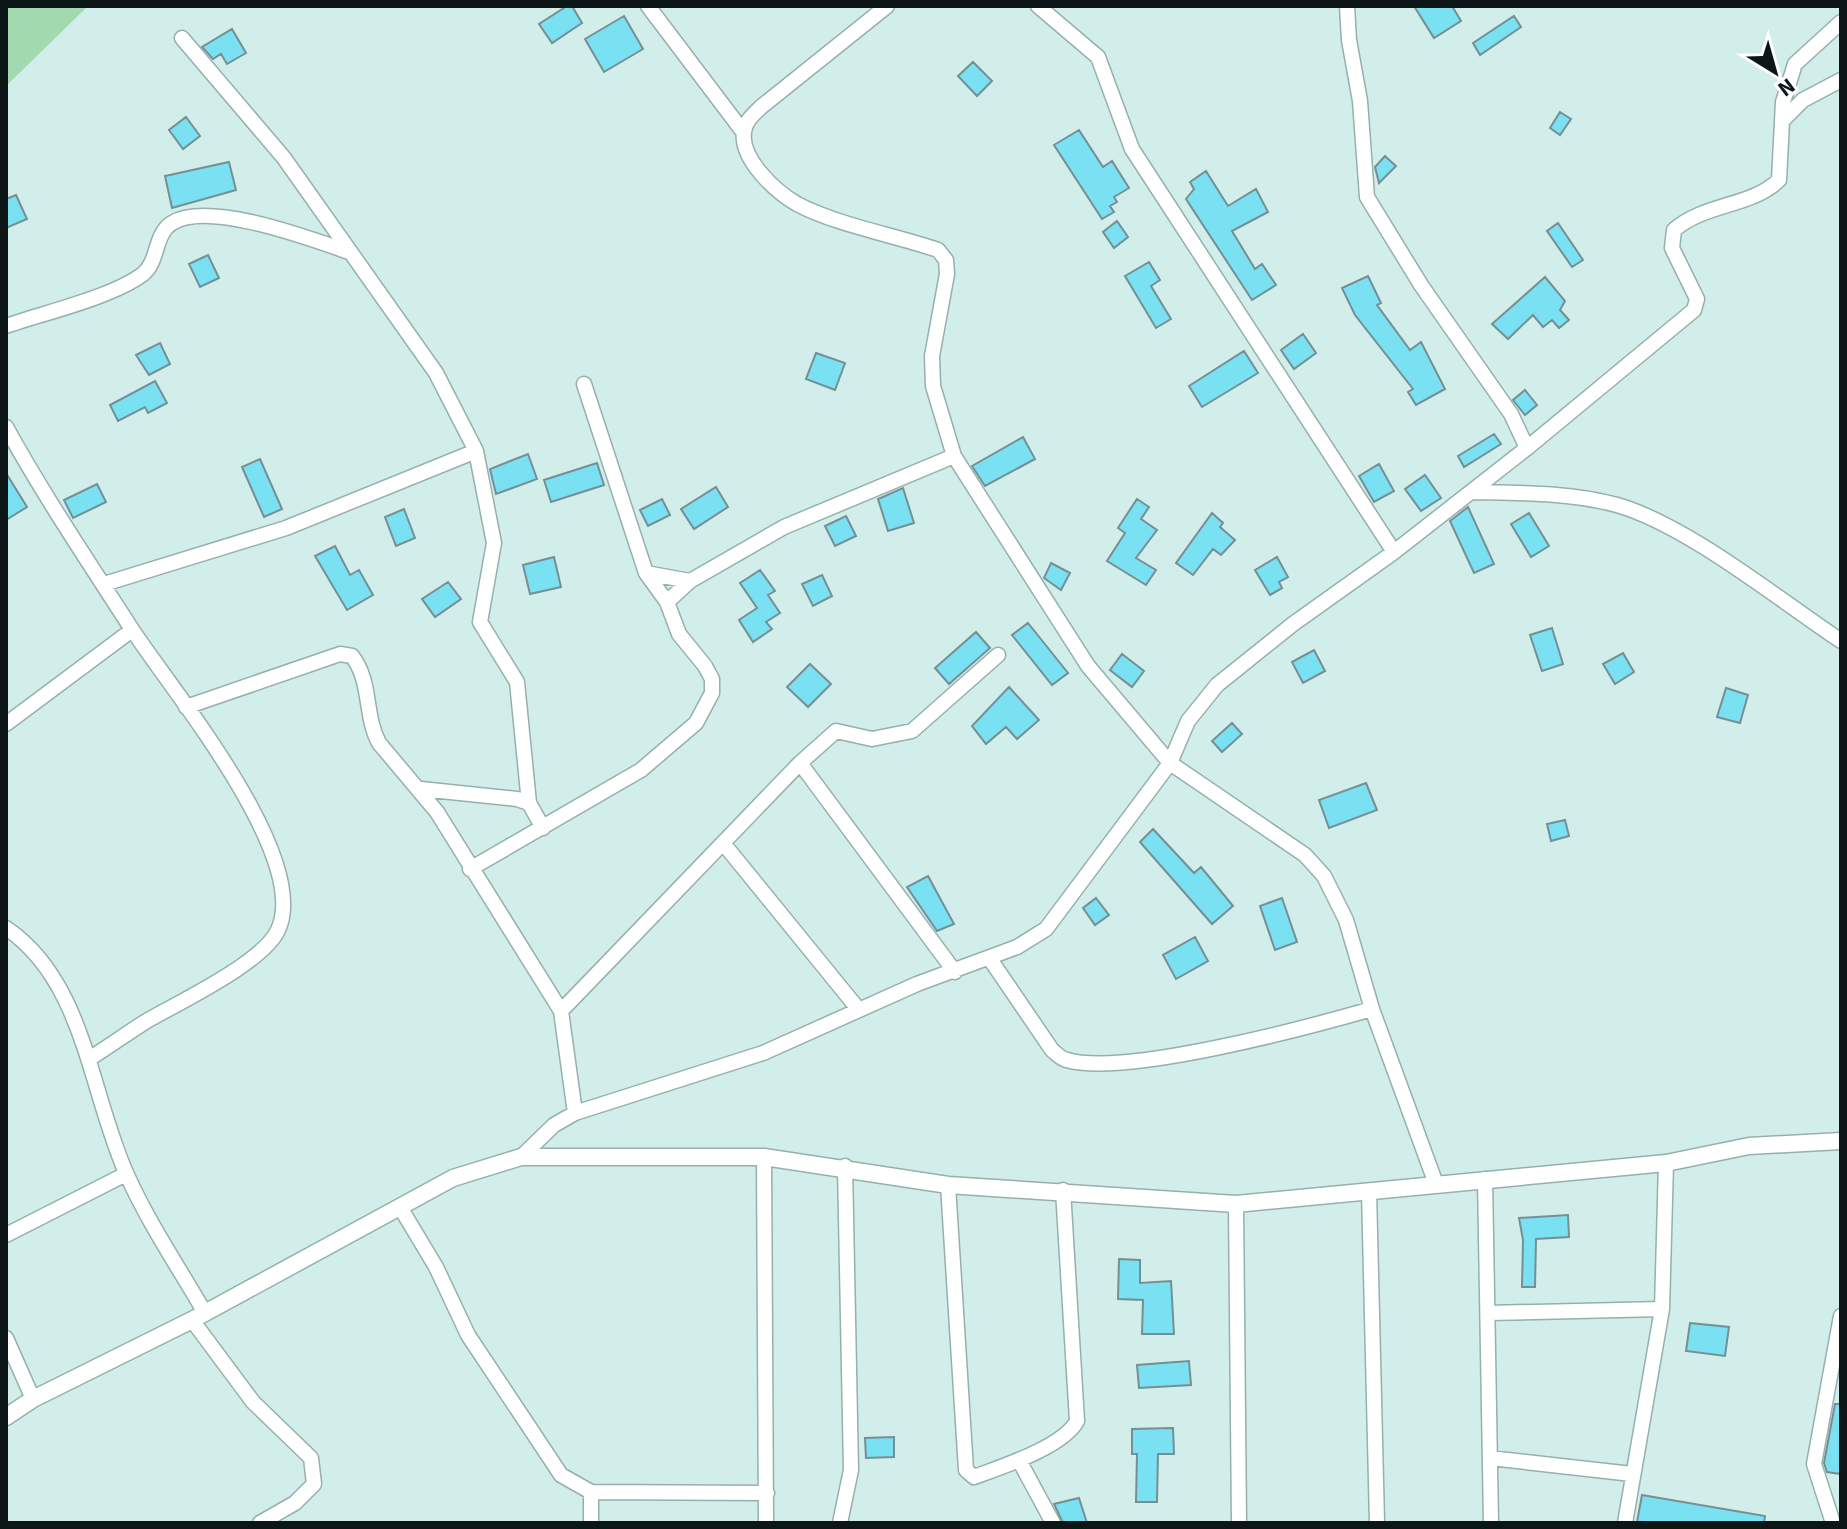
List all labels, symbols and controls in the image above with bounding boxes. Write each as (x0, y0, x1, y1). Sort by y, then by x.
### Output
north arrow (1735, 32, 1815, 112)
text: N (1771, 70, 1802, 104)

